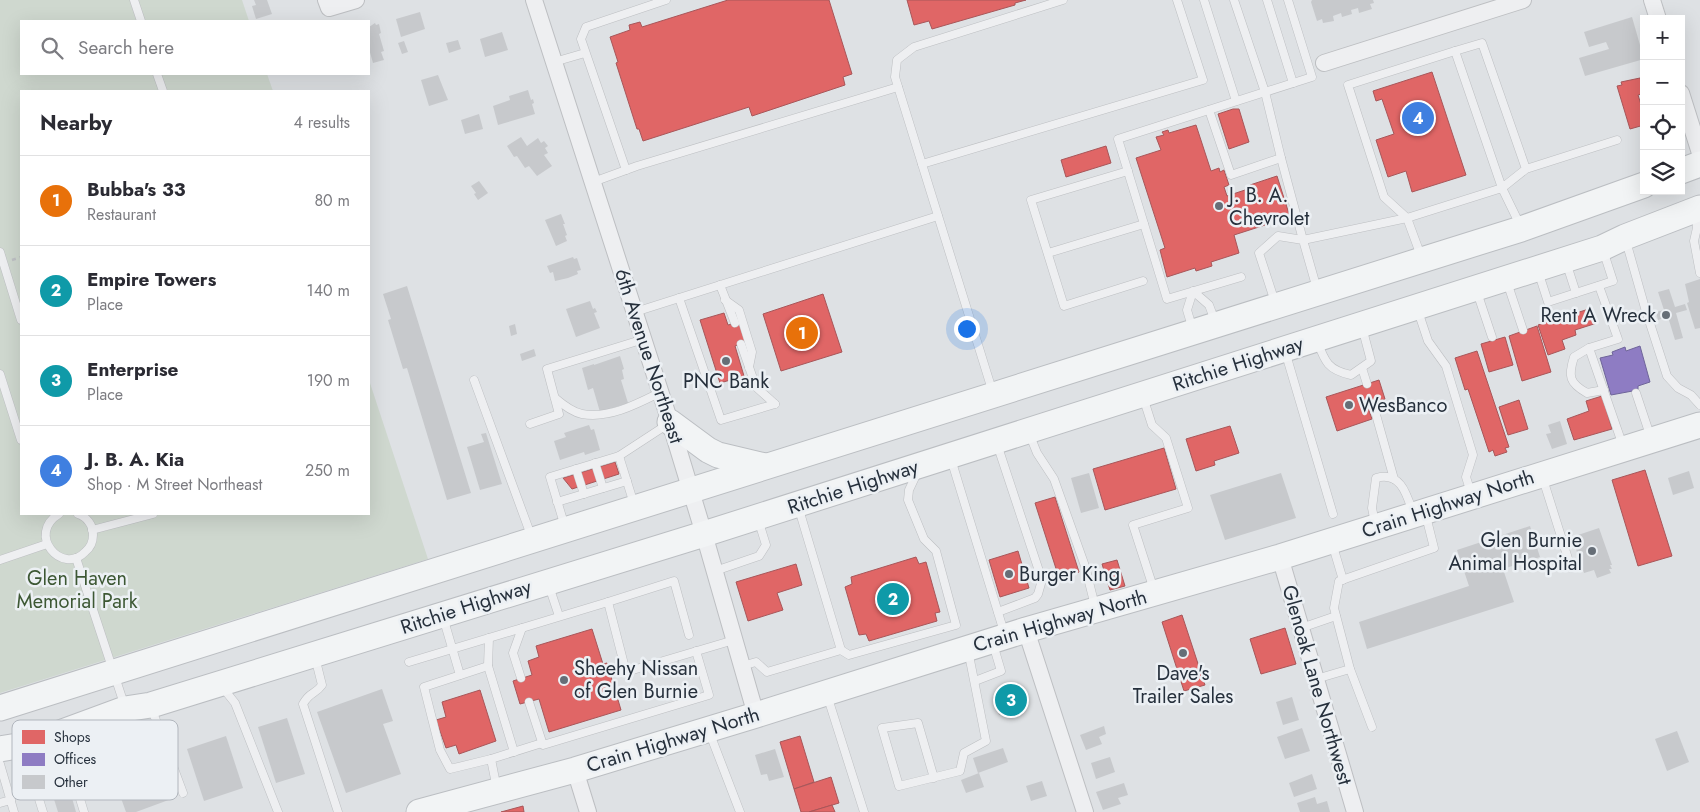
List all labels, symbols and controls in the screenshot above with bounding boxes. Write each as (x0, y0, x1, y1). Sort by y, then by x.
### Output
map controls (1640, 15, 1685, 195)
button: + (1640, 15, 1685, 60)
search box (20, 20, 370, 75)
icon: search (38, 34, 66, 62)
text: Search here (78, 34, 174, 61)
button: − (1640, 60, 1685, 105)
pin: 4 (1402, 99, 1434, 137)
button: locate (1640, 105, 1685, 150)
text: Nearby (40, 108, 112, 138)
text: 4 results (294, 111, 350, 134)
button: layers (1640, 150, 1685, 195)
text: Bubba's 33 (87, 176, 186, 203)
place label: J. B. A. Chevrolet (1226, 181, 1309, 233)
text: 1 (52, 189, 60, 212)
text: 80 m (314, 189, 350, 212)
marker: J. B. A. Chevrolet (1213, 200, 1225, 212)
text: Restaurant (87, 203, 156, 226)
street label: 6th Avenue Northeast (607, 265, 691, 447)
text: Empire Towers (87, 266, 216, 293)
text: 2 (51, 279, 61, 302)
text: 140 m (307, 279, 350, 302)
text: Place (87, 293, 123, 316)
place label: Rent A Wreck (1540, 301, 1656, 330)
marker: Rent A Wreck (1660, 309, 1672, 321)
pin: 1 (786, 314, 818, 352)
your location (954, 316, 980, 342)
street label: Ritchie Highway (1169, 329, 1307, 399)
marker: PNC Bank (720, 355, 732, 367)
text: Enterprise (87, 356, 178, 383)
place label: PNC Bank (683, 367, 769, 396)
text: 3 (51, 369, 61, 392)
text: 190 m (307, 369, 350, 392)
text: Place (87, 383, 123, 406)
place label: WesBanco (1359, 391, 1447, 420)
marker: WesBanco (1343, 399, 1355, 411)
text: J. B. A. Kia (87, 446, 184, 473)
street label: Ritchie Highway (784, 452, 922, 522)
text: 4 (50, 459, 62, 482)
text: 250 m (305, 459, 350, 482)
street label: Crain Highway North (1358, 462, 1538, 546)
text: Shop · M Street Northeast (87, 473, 262, 496)
place label: Glen Burnie Animal Hospital (1448, 526, 1582, 578)
marker: Glen Burnie Animal Hospital (1586, 545, 1598, 557)
place label: Burger King (1019, 560, 1120, 589)
park label: Glen Haven Memorial Park (17, 564, 138, 616)
marker: Burger King (1003, 568, 1015, 580)
street label: Ritchie Highway (397, 572, 535, 642)
pin: 2 (877, 580, 909, 618)
street label: Crain Highway North (970, 582, 1150, 660)
street label: Glenoak Lane Northwest (1275, 582, 1359, 788)
marker: Dave's Trailer Sales (1177, 647, 1189, 659)
place label: Sheehy Nissan of Glen Burnie (574, 654, 698, 706)
place label: Dave's Trailer Sales (1133, 659, 1233, 711)
marker: Sheehy Nissan of Glen Burnie (558, 674, 570, 686)
pin: 3 (995, 681, 1027, 719)
street label: Crain Highway North (583, 700, 763, 780)
legend (12, 720, 178, 800)
text: Shops (54, 727, 91, 747)
text: Offices (54, 749, 97, 769)
text: Other (54, 772, 88, 792)

